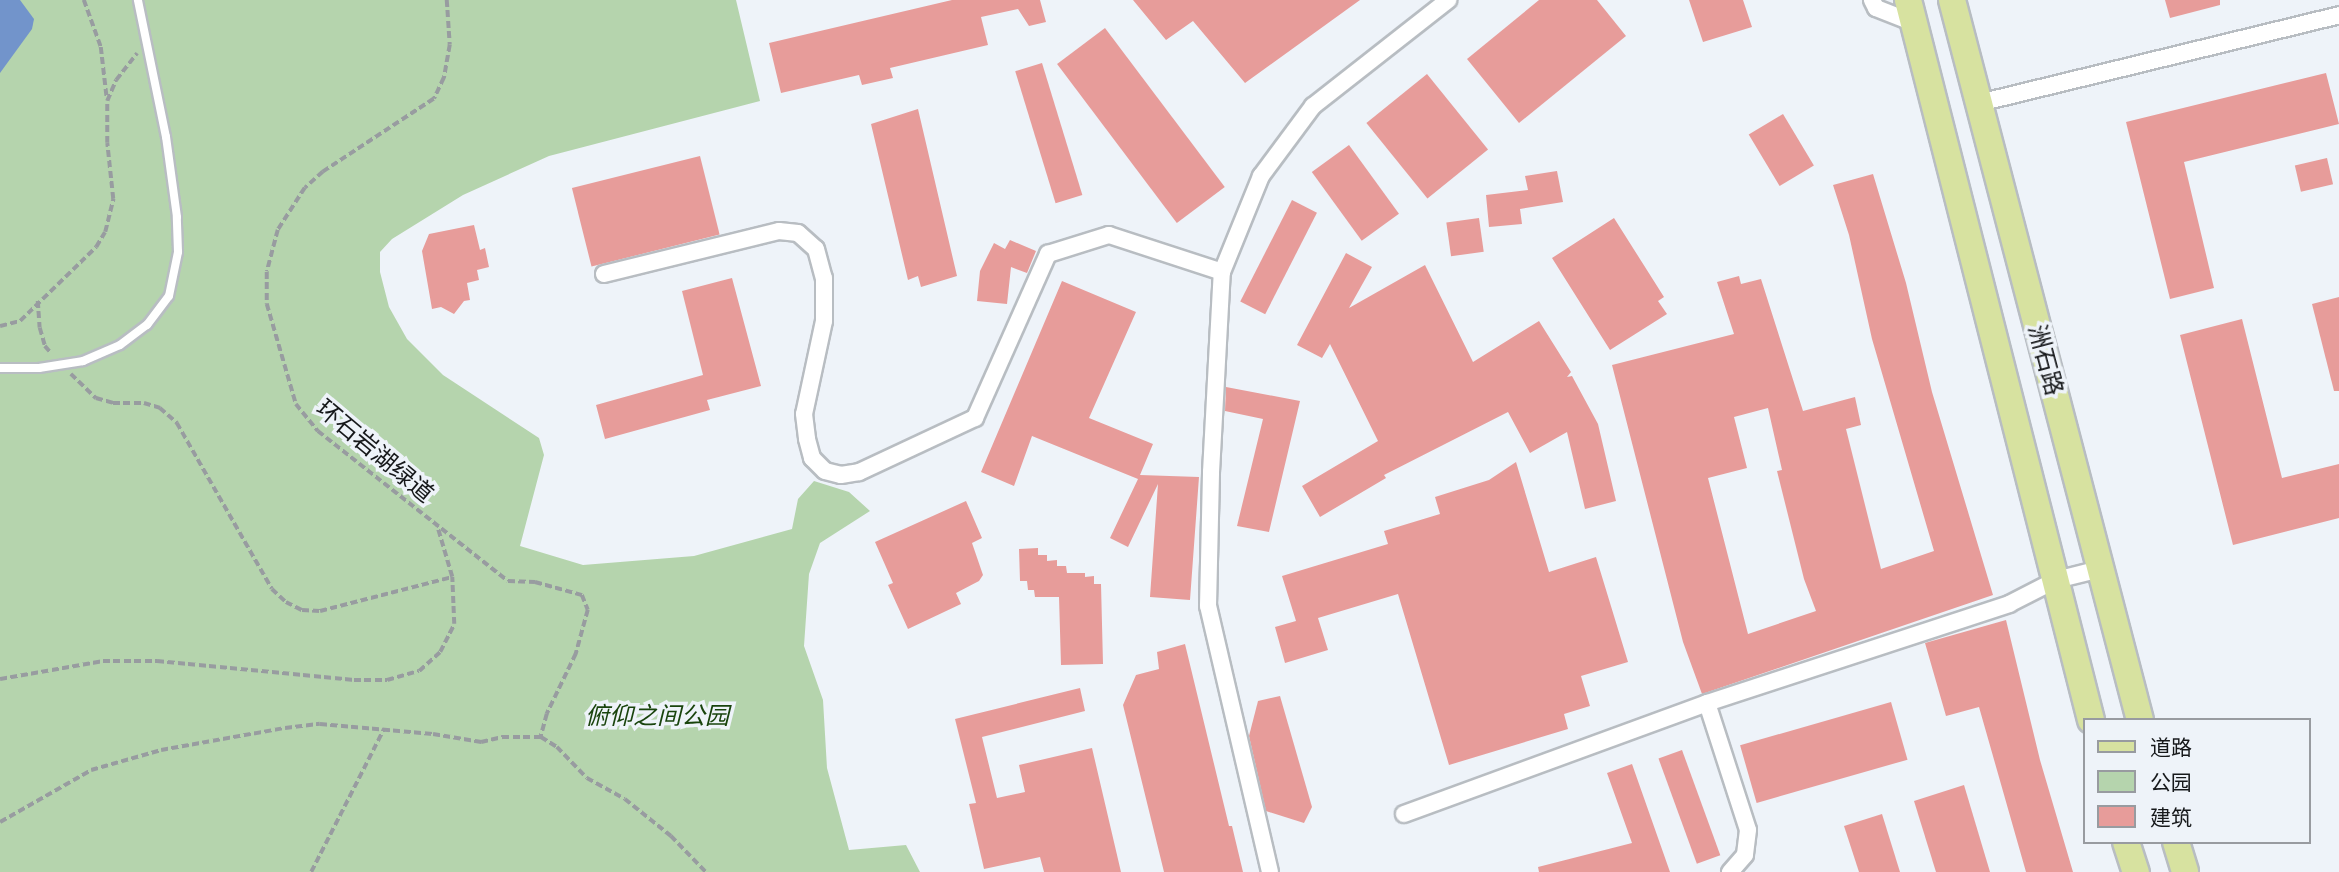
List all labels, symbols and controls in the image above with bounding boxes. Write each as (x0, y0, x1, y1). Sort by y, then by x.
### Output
street label: 洲石路 (2023, 321, 2069, 399)
street label: 环石岩湖绿道 (311, 394, 439, 508)
park label: 俯仰之间公园 (585, 702, 729, 730)
legend (2084, 718, 2311, 844)
text: 道路 (2150, 733, 2192, 762)
text: 公园 (2150, 768, 2192, 797)
text: 建筑 (2150, 803, 2192, 832)

